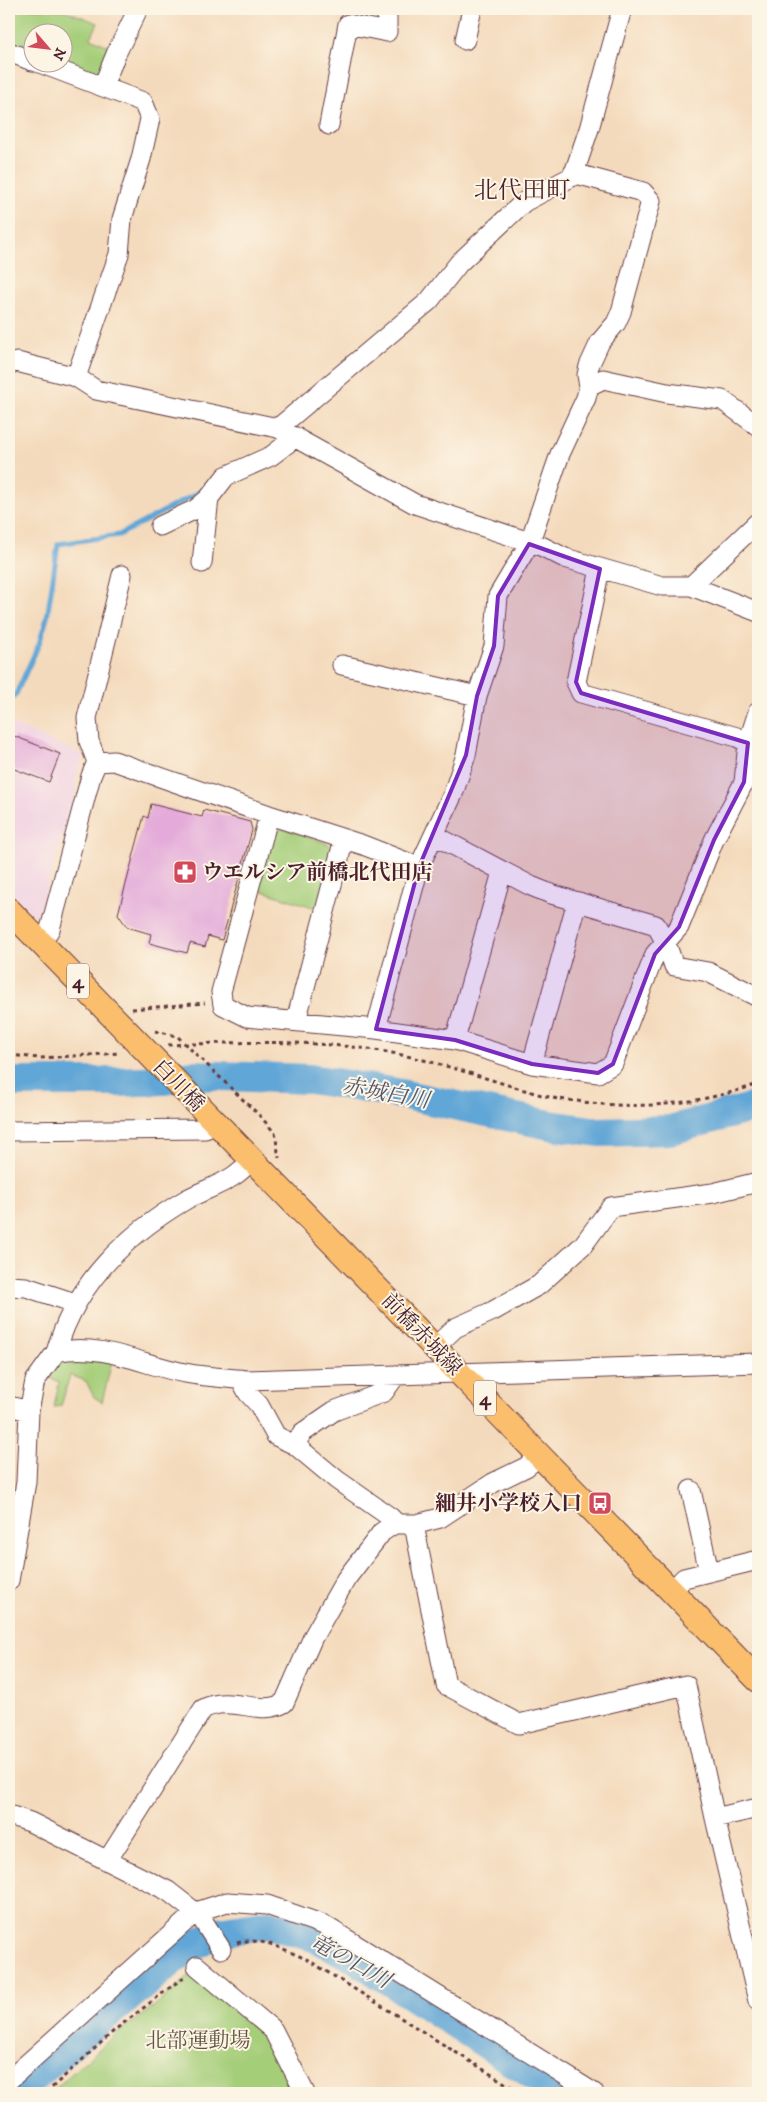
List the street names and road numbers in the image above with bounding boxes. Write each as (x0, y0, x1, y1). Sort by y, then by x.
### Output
road number: 4 (67, 964, 89, 998)
street label: 白川橋 (147, 1054, 210, 1117)
street label: 前橋赤城線 (375, 1288, 467, 1381)
road number: 4 (474, 1380, 496, 1416)

